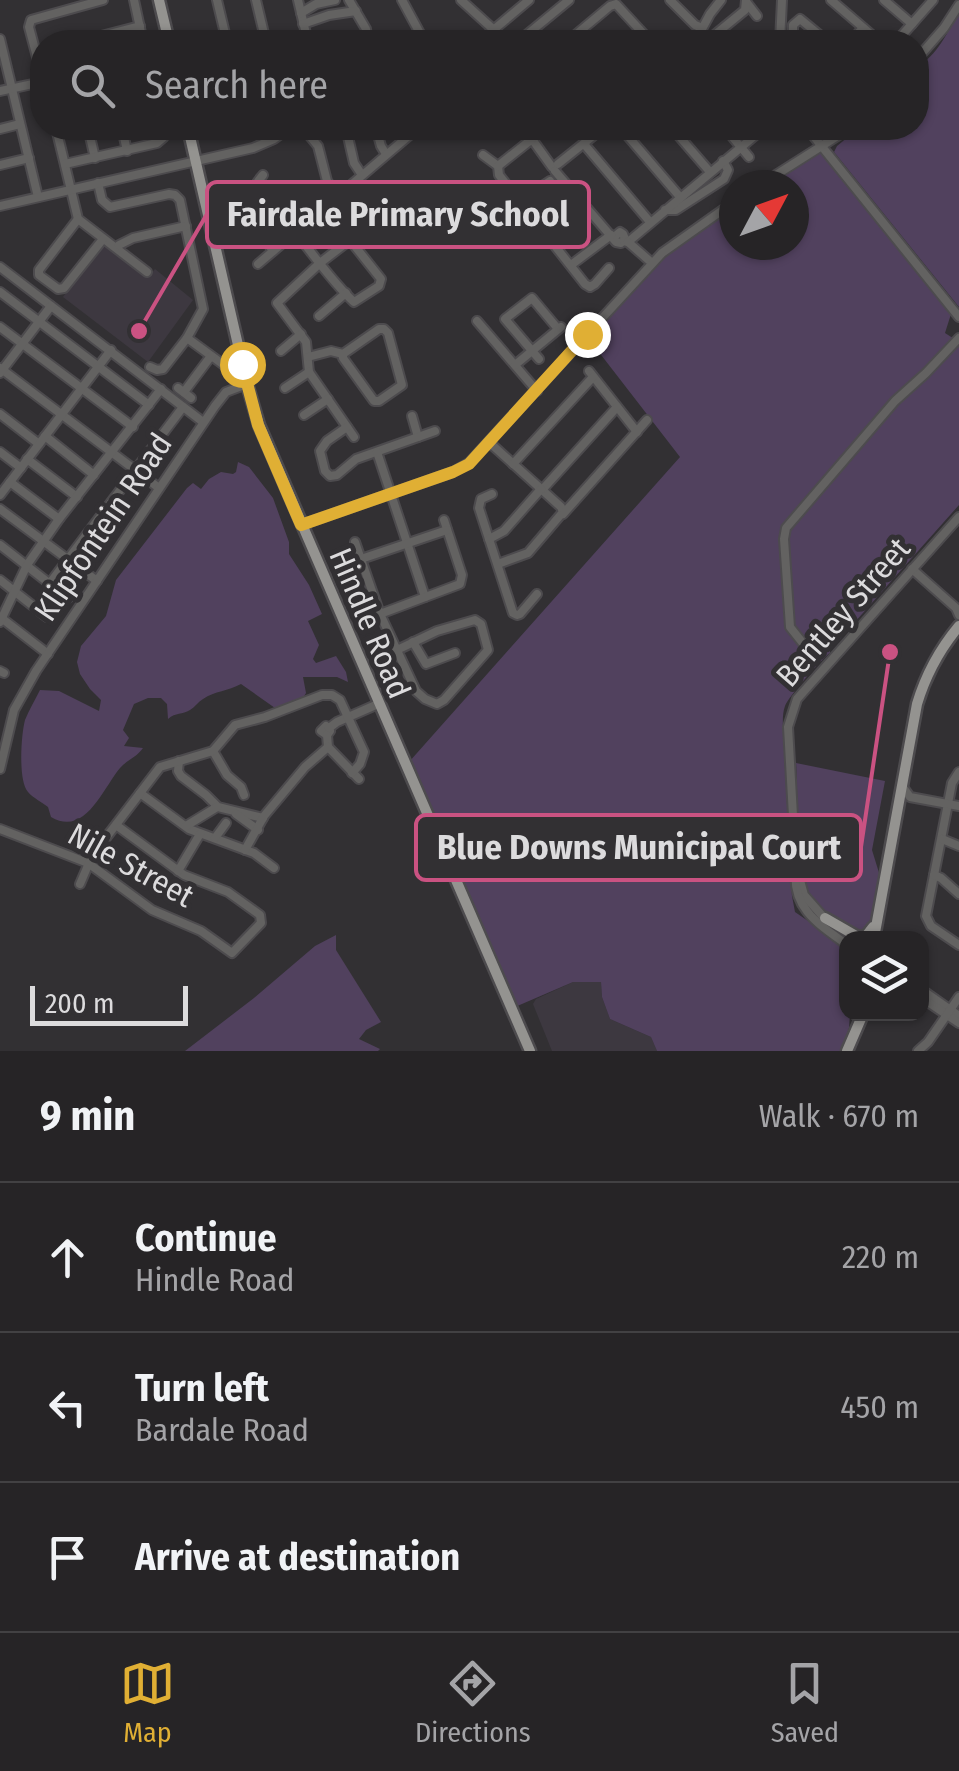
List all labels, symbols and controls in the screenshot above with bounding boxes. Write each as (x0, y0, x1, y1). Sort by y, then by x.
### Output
search box (30, 30, 929, 140)
icon: search (65, 58, 120, 113)
text: Search here (145, 62, 328, 108)
north arrow (719, 170, 809, 260)
callout: Fairdale Primary School (207, 182, 589, 247)
text: Fairdale Primary School (227, 193, 569, 235)
route end (565, 312, 611, 358)
route start (220, 342, 266, 388)
street label: Klipfontein Road (26, 426, 180, 628)
street label: Bentley Street (768, 529, 918, 694)
street label: Hindle Road (321, 542, 419, 704)
street label: Nile Street (62, 815, 201, 915)
callout: Blue Downs Municipal Court (416, 815, 861, 880)
text: Blue Downs Municipal Court (437, 826, 842, 868)
map controls (839, 931, 929, 1021)
button: layers (839, 931, 929, 1021)
scale bar (30, 981, 188, 1026)
text: 200 m (45, 987, 115, 1020)
text: 9 min (40, 1091, 135, 1141)
text: Walk · 670 m (759, 1097, 919, 1135)
text: Continue (135, 1215, 276, 1261)
icon: ahead (40, 1230, 95, 1285)
text: 220 m (842, 1238, 919, 1276)
text: Hindle Road (135, 1261, 294, 1299)
text: Turn left (135, 1365, 269, 1411)
icon: left (40, 1380, 95, 1435)
text: 450 m (840, 1388, 919, 1426)
text: Bardale Road (135, 1411, 309, 1449)
icon: arrive (40, 1530, 95, 1585)
text: Arrive at destination (135, 1534, 460, 1580)
tab: Map (120, 1656, 175, 1749)
tab: Directions (415, 1656, 531, 1749)
tab: Saved (771, 1656, 839, 1749)

